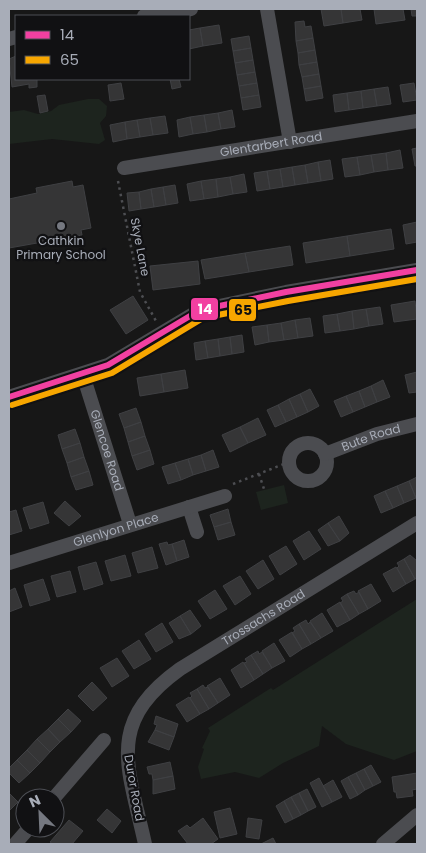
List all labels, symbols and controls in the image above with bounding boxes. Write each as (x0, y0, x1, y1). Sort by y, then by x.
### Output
legend (15, 15, 190, 80)
text: 14 (60, 24, 74, 45)
text: 65 (60, 49, 79, 70)
street label: Glentarbert Road (219, 127, 323, 160)
street label: Skye Lane (127, 216, 154, 278)
marker: Cathkin Primary School (55, 220, 67, 232)
place label: Cathkin Primary School (16, 232, 106, 263)
line badge: 14 (190, 297, 219, 321)
line badge: 65 (228, 298, 257, 322)
text: 14 (198, 299, 212, 319)
text: 65 (234, 300, 252, 320)
street label: Glencoe Road (86, 407, 128, 493)
street label: Bute Road (339, 419, 402, 455)
street label: Glenlyon Place (71, 508, 161, 551)
street label: Trossachs Road (218, 585, 308, 649)
street label: Duror Road (120, 753, 149, 822)
north arrow (15, 788, 65, 838)
text: N (26, 790, 44, 812)

